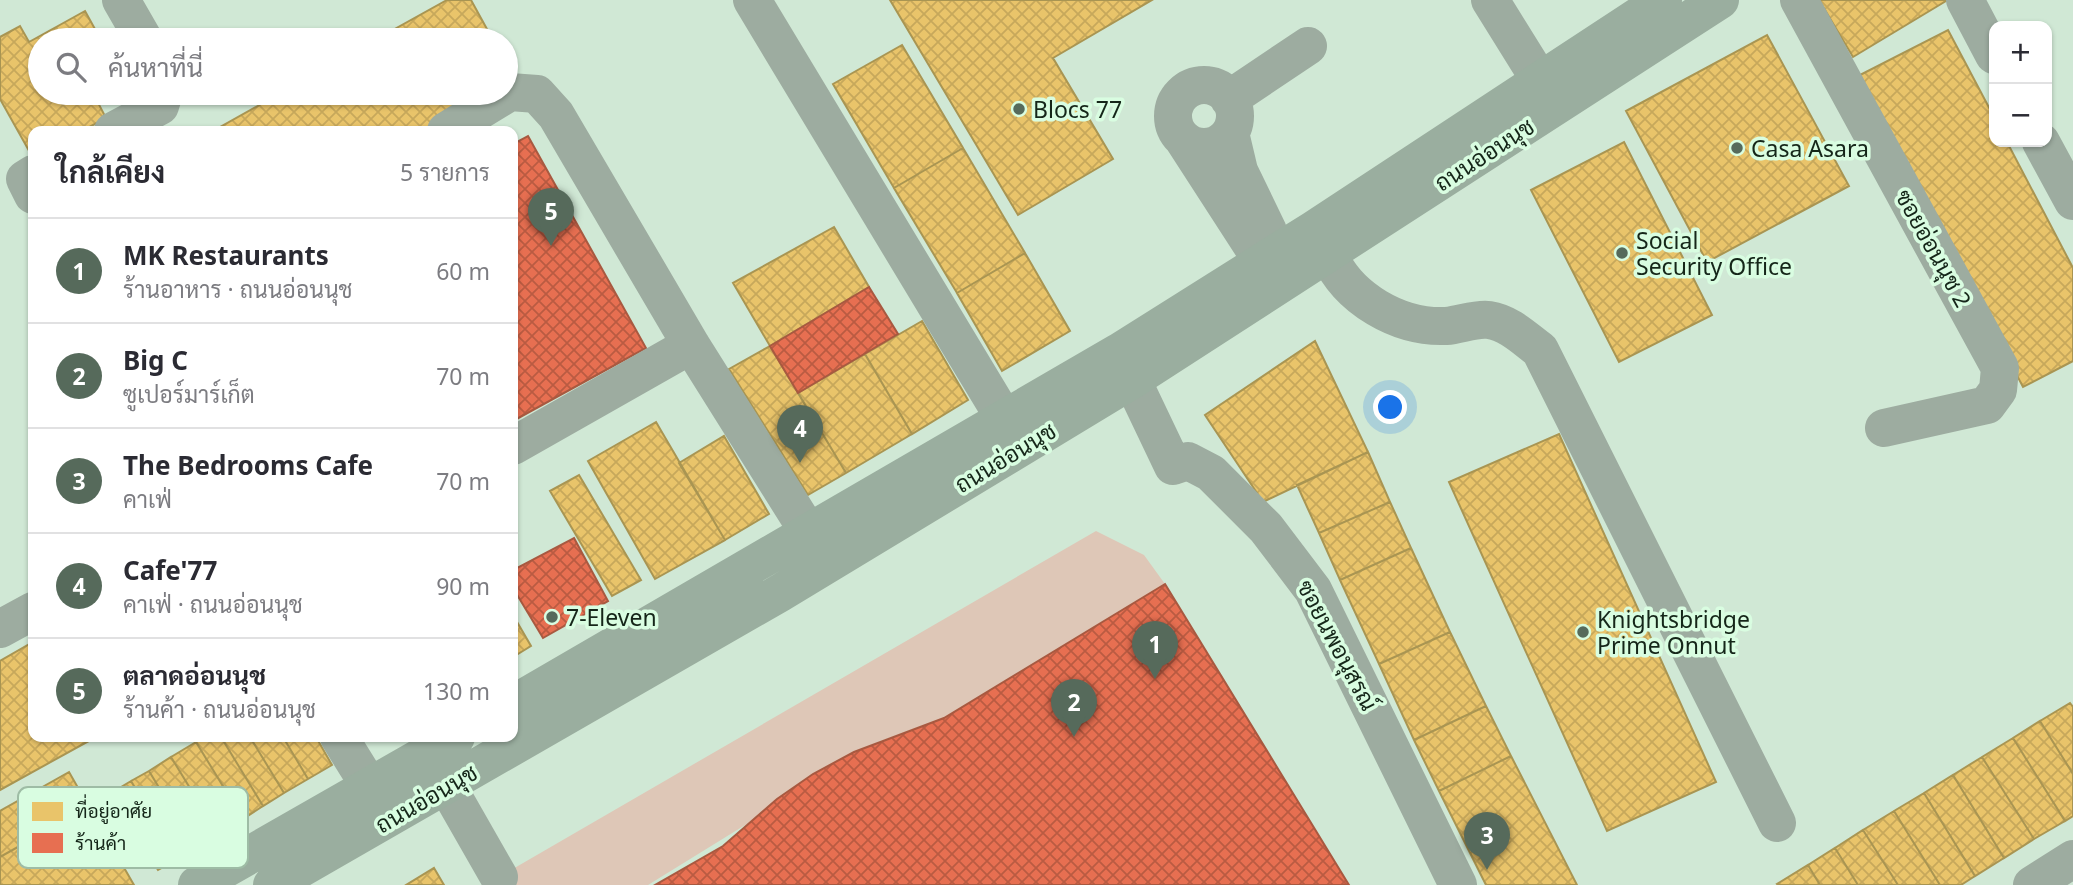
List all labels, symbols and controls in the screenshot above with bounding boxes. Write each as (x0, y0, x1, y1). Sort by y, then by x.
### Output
map controls (1989, 21, 2052, 147)
button: + (1989, 21, 2052, 84)
search box (28, 28, 518, 105)
icon: search (52, 48, 90, 86)
text: ค้นหาที่นี่ (108, 49, 203, 85)
button: − (1989, 84, 2052, 147)
place label: Blocs 77 (1033, 93, 1122, 125)
marker: Blocs 77 (1011, 101, 1027, 117)
street label: ถนนอ่อนนุช (1428, 110, 1541, 199)
place label: Casa Asara (1751, 132, 1869, 164)
marker: Casa Asara (1729, 140, 1745, 156)
text: ใกล้เคียง (56, 151, 165, 192)
text: 5 รายการ (400, 156, 490, 188)
street label: ซอยอ่อนนุช 2 (1888, 183, 1980, 313)
pin: 5 (528, 188, 574, 246)
place label: Social Security Office (1636, 224, 1792, 282)
text: MK Restaurants (123, 237, 329, 273)
marker: Social Security Office (1614, 245, 1630, 261)
text: 1 (72, 255, 86, 287)
text: 60 m (436, 255, 490, 287)
text: ร้านอาหาร · ถนนอ่อนนุช (123, 273, 353, 305)
text: Big C (123, 342, 188, 378)
text: 2 (72, 360, 86, 392)
text: 70 m (436, 360, 490, 392)
text: ซูเปอร์มาร์เก็ต (123, 378, 255, 410)
your location (1373, 390, 1407, 424)
pin: 4 (777, 405, 823, 463)
street label: ถนนอ่อนนุช (948, 414, 1062, 501)
text: The Bedrooms Cafe (123, 447, 373, 483)
text: 3 (72, 465, 86, 497)
text: 70 m (436, 465, 490, 497)
text: คาเฟ่ (123, 483, 172, 515)
text: Cafe'77 (123, 552, 217, 588)
text: 4 (72, 570, 86, 602)
text: 90 m (436, 570, 490, 602)
street label: ซอยนพอนุสรณ์ (1289, 574, 1386, 716)
text: คาเฟ่ · ถนนอ่อนนุช (123, 588, 303, 620)
place label: 7-Eleven (566, 601, 657, 633)
place label: Knightsbridge Prime Onnut (1597, 603, 1750, 661)
marker: 7-Eleven (544, 609, 560, 625)
pin: 1 (1132, 621, 1178, 679)
marker: Knightsbridge Prime Onnut (1575, 624, 1591, 640)
text: ตลาดอ่อนนุช (123, 657, 266, 693)
text: 5 (72, 675, 86, 707)
text: 130 m (423, 675, 490, 707)
pin: 2 (1051, 679, 1097, 737)
text: ร้านค้า · ถนนอ่อนนุช (123, 693, 316, 725)
street label: ถนนอ่อนนุช (369, 756, 483, 841)
legend (18, 787, 248, 868)
text: ที่อยู่อาศัย (75, 794, 152, 825)
pin: 3 (1464, 812, 1510, 870)
text: ร้านค้า (75, 830, 126, 856)

